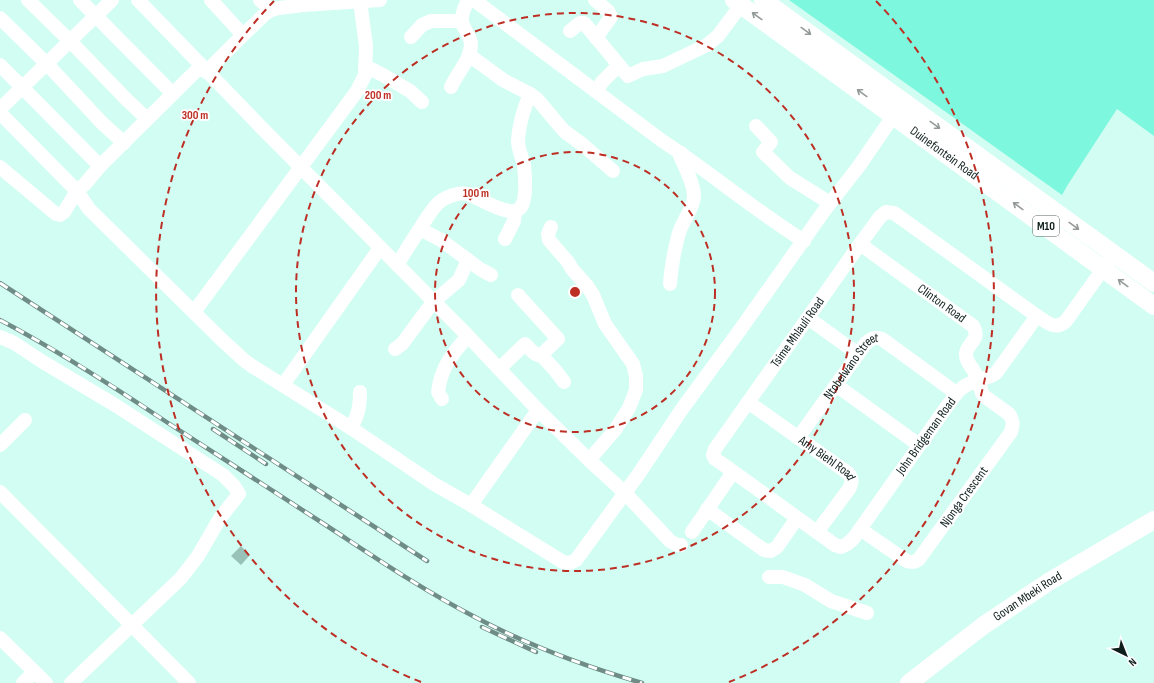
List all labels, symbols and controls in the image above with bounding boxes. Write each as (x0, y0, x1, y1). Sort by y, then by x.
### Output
one-way arrow (751, 12, 762, 20)
one-way arrow (800, 27, 811, 35)
text: 200 m (365, 88, 391, 103)
one-way arrow (856, 89, 867, 97)
text: 300 m (182, 108, 208, 123)
one-way arrow (929, 121, 940, 129)
street label: Duinefontein Road (907, 123, 981, 183)
text: 100 m (463, 186, 489, 201)
one-way arrow (1012, 202, 1023, 210)
road number: M10 (1033, 216, 1059, 236)
one-way arrow (1069, 222, 1080, 230)
one-way arrow (1117, 278, 1128, 287)
street label: Clinton Road (914, 280, 969, 326)
centre of rings (568, 285, 582, 299)
street label: Tsime Mhlauli Road (767, 294, 828, 371)
street label: Ntobelwano Street (820, 330, 879, 403)
street label: John Bridgeman Road (892, 394, 959, 479)
street label: Amy Biehl Road (795, 432, 859, 483)
street label: Njonga Crescent (936, 463, 992, 531)
street label: Govan Mbeki Road (990, 568, 1065, 625)
north arrow (1106, 635, 1146, 675)
text: N (1126, 655, 1139, 669)

